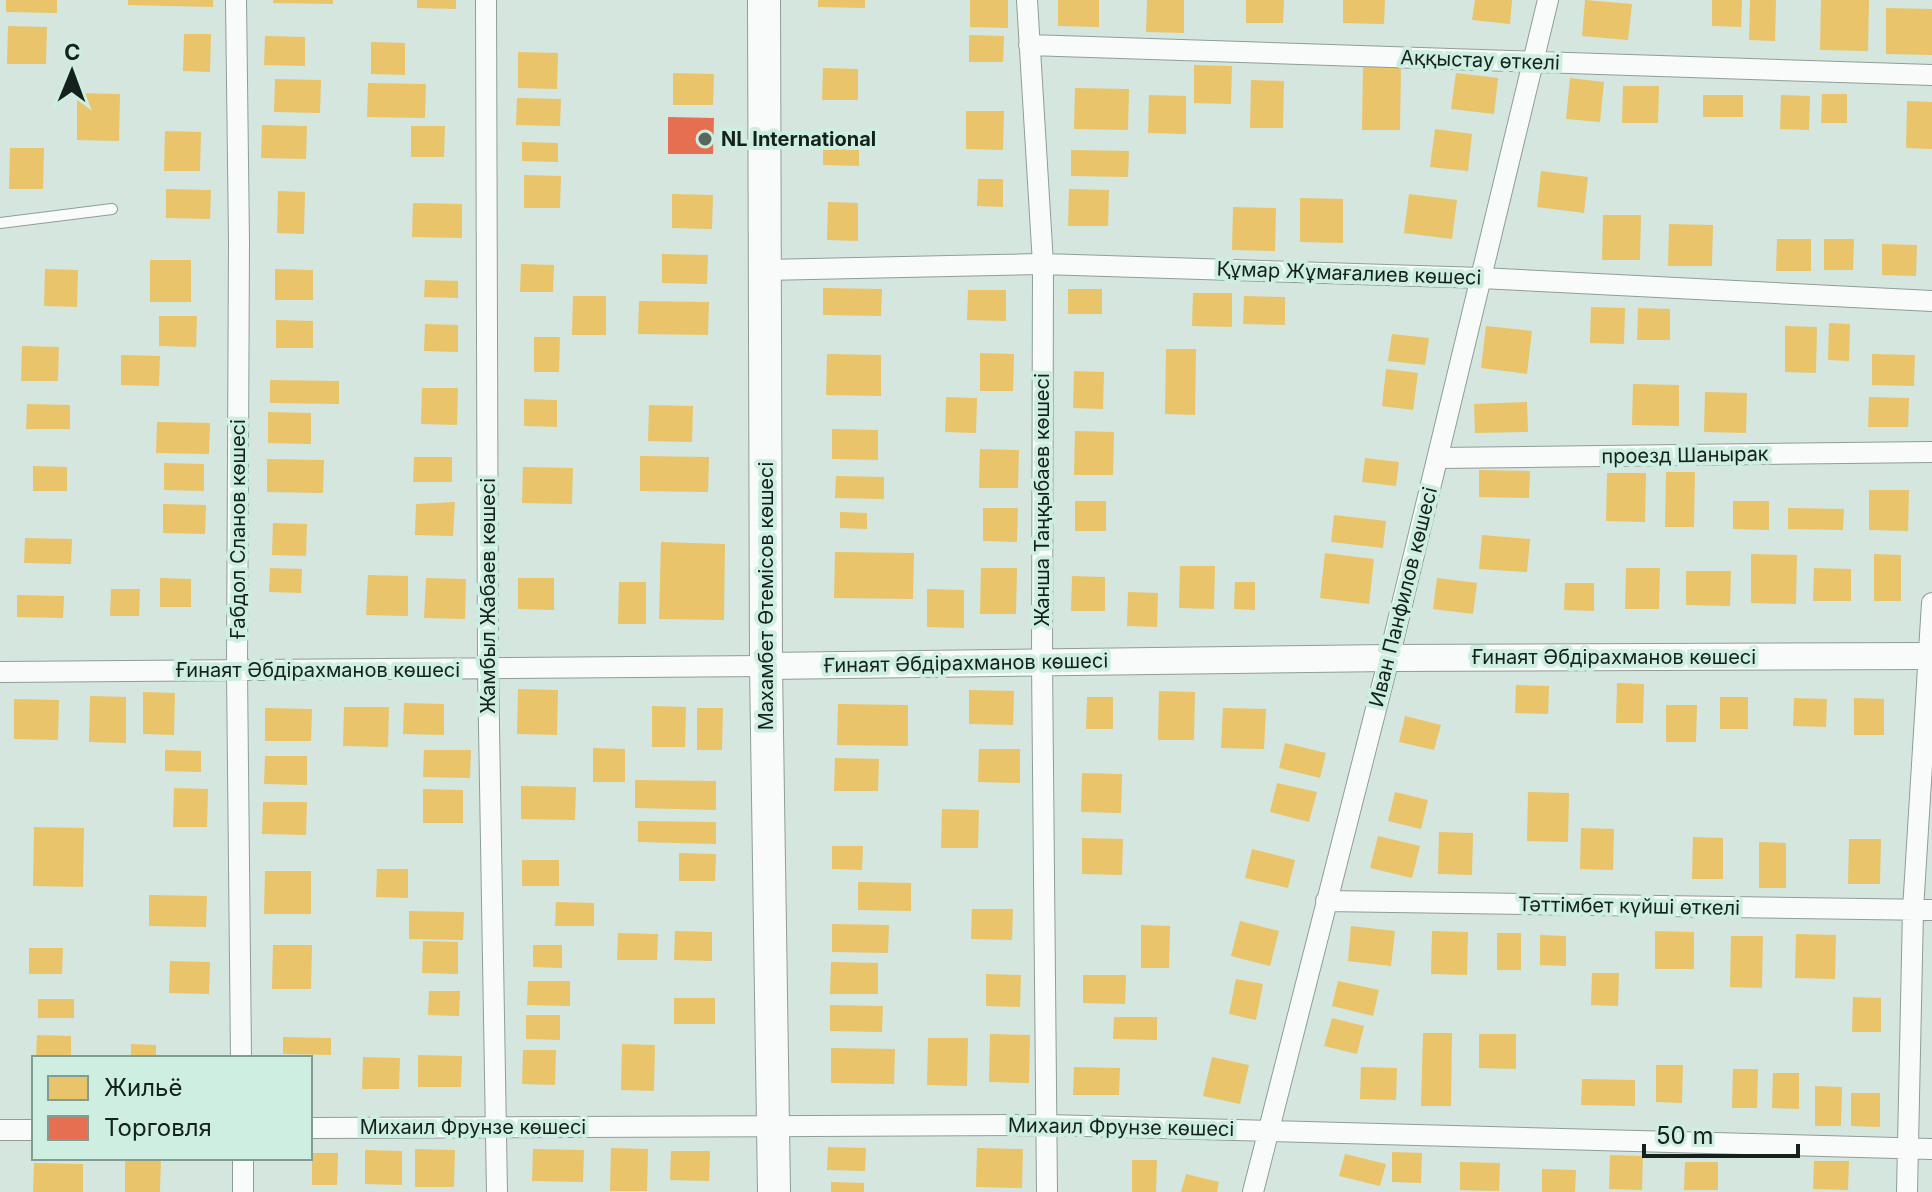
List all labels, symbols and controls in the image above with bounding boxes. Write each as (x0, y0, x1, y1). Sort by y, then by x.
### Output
north arrow (32, 32, 112, 112)
text: С (64, 39, 81, 65)
street label: Аққыстау өткелі (1400, 45, 1560, 75)
place label: NL International (721, 127, 876, 151)
marker: NL International (696, 130, 714, 148)
street label: Құмар Жұмағалиев көшесі (1216, 256, 1482, 290)
street label: Жанша Таңқыбаев көшесі (1030, 373, 1054, 627)
street label: Ғабдол Сланов көшесі (226, 419, 250, 640)
street label: проезд Шанырак (1601, 442, 1769, 468)
street label: Махамбет Өтемісов көшесі (754, 462, 778, 730)
street label: Жамбыл Жабаев көшесі (476, 478, 500, 714)
street label: Иван Панфилов көшесі (1364, 485, 1442, 709)
street label: Ғинаят Әбдірахманов көшесі (1471, 645, 1756, 669)
street label: Ғинаят Әбдірахманов көшесі (823, 649, 1108, 677)
street label: Ғинаят Әбдірахманов көшесі (175, 658, 460, 682)
street label: Тәттімбет күйші өткелі (1518, 892, 1740, 920)
legend (32, 1056, 312, 1160)
text: Жильё (104, 1073, 182, 1102)
scale bar (1644, 1108, 1798, 1158)
text: Торговля (104, 1113, 212, 1142)
street label: Михаил Фрунзе көшесі (1008, 1113, 1234, 1141)
street label: Михаил Фрунзе көшесі (360, 1115, 586, 1139)
text: 50 m (1656, 1121, 1714, 1150)

